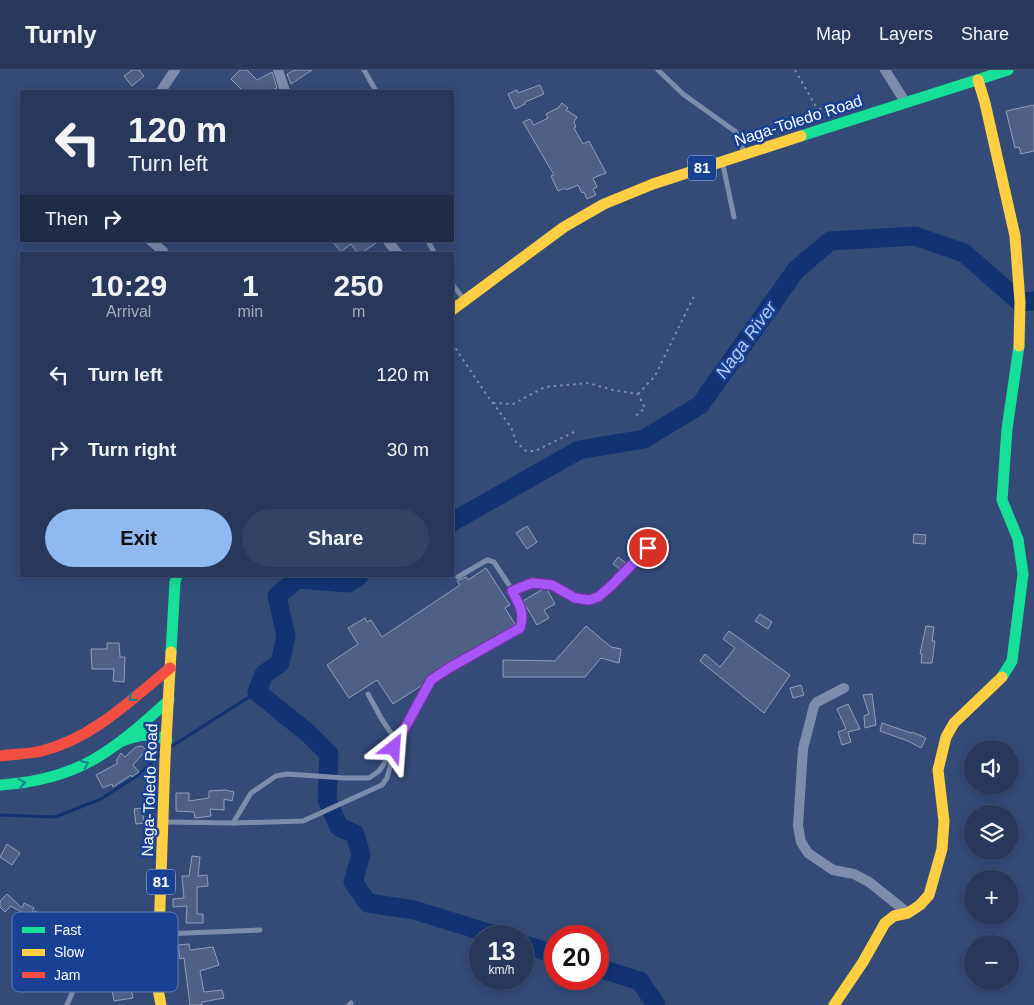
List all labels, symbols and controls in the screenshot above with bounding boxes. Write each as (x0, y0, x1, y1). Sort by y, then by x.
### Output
text: Turnly (25, 21, 97, 48)
text: Map (816, 24, 851, 44)
text: Layers (879, 24, 933, 44)
text: Share (961, 24, 1009, 44)
street label: Naga-Toledo Road (732, 92, 864, 149)
icon: left (45, 110, 110, 175)
text: 120 m (128, 110, 227, 149)
text: Turn left (128, 151, 208, 176)
road number: 81 (688, 156, 716, 180)
icon: right (98, 205, 126, 233)
text: Then (45, 208, 88, 229)
text: 10:29 (90, 269, 167, 302)
text: 1 (242, 269, 259, 302)
text: 250 (334, 269, 384, 302)
water label: Naga River (711, 297, 781, 382)
text: Arrival (106, 303, 151, 320)
text: min (237, 303, 263, 320)
text: m (352, 303, 365, 320)
icon: left (45, 361, 73, 389)
text: Turn left (88, 364, 163, 385)
text: 120 m (376, 364, 429, 385)
icon: right (45, 436, 73, 464)
text: Turn right (88, 439, 176, 460)
text: 30 m (387, 439, 429, 460)
button: Exit (45, 509, 232, 567)
button: Share (242, 509, 429, 567)
pin (627, 527, 669, 569)
icon: arrive (634, 534, 662, 562)
one-way arrow (129, 693, 138, 701)
position arrow (367, 721, 419, 773)
street label: Naga-Toledo Road (139, 723, 160, 857)
map controls (964, 740, 1019, 990)
button: sound (964, 740, 1019, 795)
one-way arrow (80, 759, 89, 770)
one-way arrow (18, 778, 27, 788)
button: layers (964, 805, 1019, 860)
road number: 81 (147, 870, 175, 894)
button: + (964, 870, 1019, 925)
legend (12, 912, 178, 992)
text: Fast (54, 922, 81, 938)
speed limit sign: 20 (544, 925, 609, 990)
button: − (964, 935, 1019, 990)
text: 13 (488, 937, 515, 965)
text: Slow (54, 944, 85, 960)
text: km/h (488, 963, 515, 977)
text: Jam (54, 967, 80, 983)

